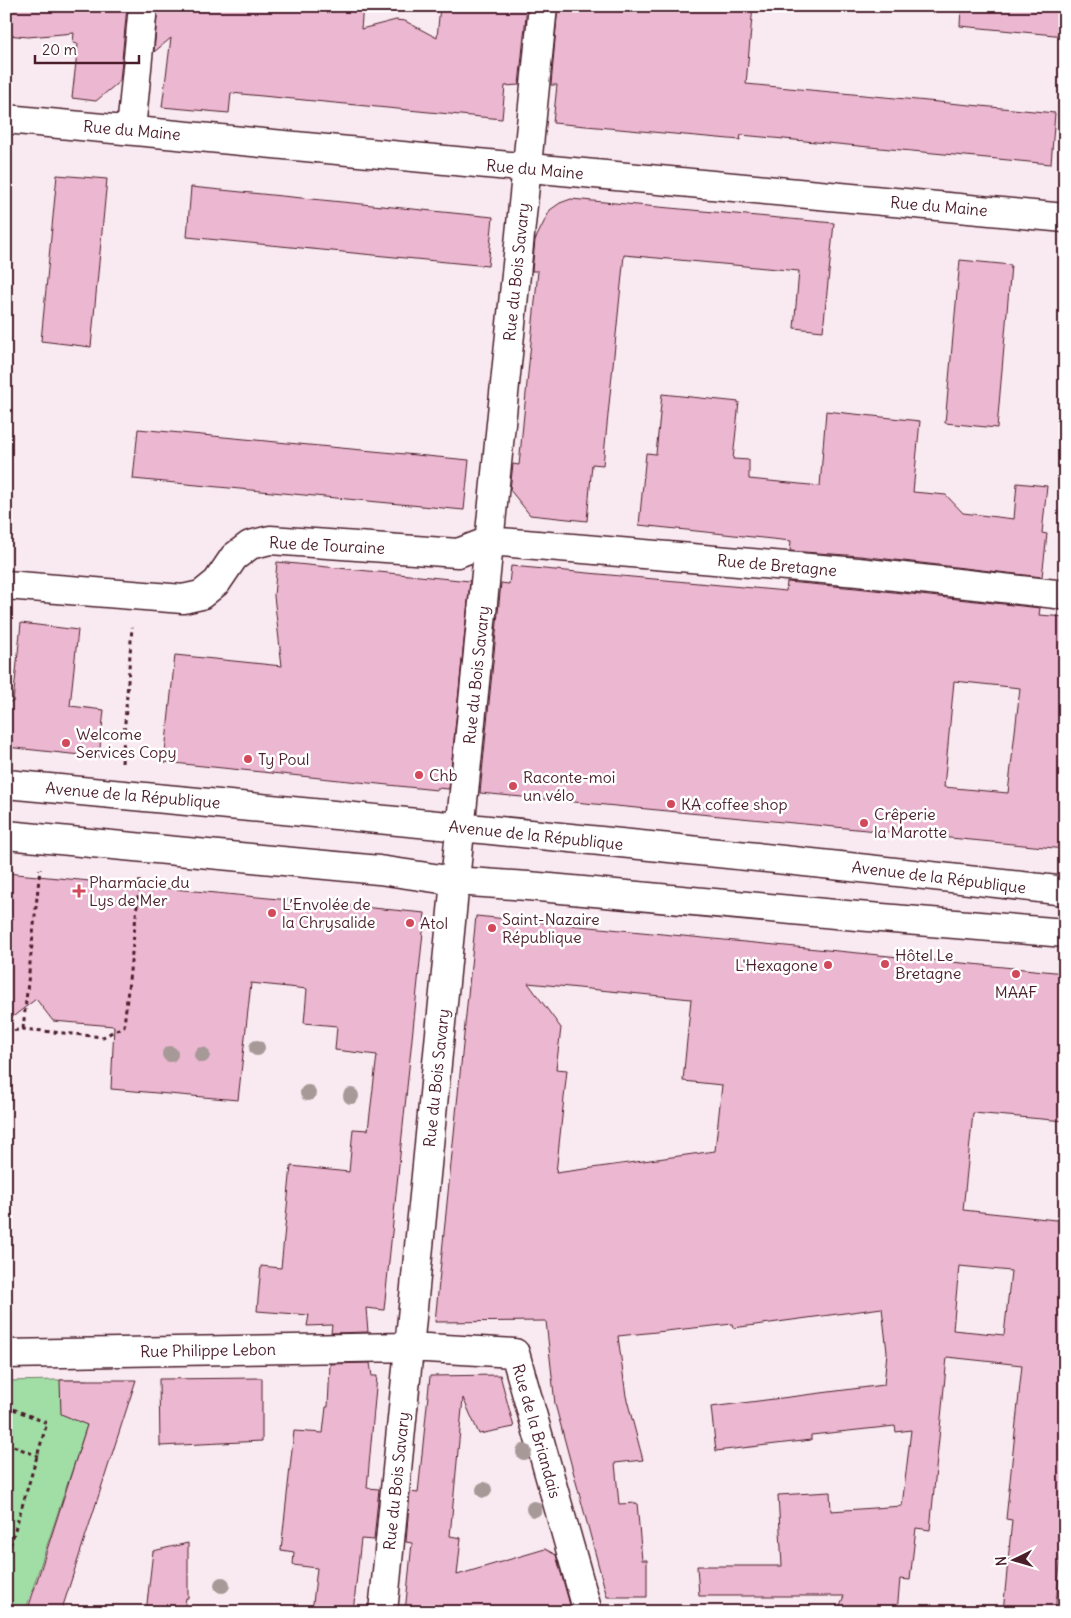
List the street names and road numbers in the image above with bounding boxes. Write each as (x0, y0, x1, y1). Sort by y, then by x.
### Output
street label: Rue du Maine (82, 116, 182, 144)
street label: Rue du Maine (485, 155, 585, 183)
street label: Rue du Maine (889, 192, 989, 220)
street label: Rue du Bois Savary (499, 202, 533, 342)
street label: Rue de Touraine (268, 532, 386, 558)
street label: Rue de Bretagne (716, 550, 838, 580)
street label: Rue du Bois Savary (459, 605, 493, 745)
street label: Avenue de la République (45, 777, 221, 813)
street label: Avenue de la République (448, 816, 624, 854)
street label: Avenue de la République (851, 856, 1027, 898)
street label: Rue du Bois Savary (419, 1008, 453, 1148)
street label: Rue Philippe Lebon (140, 1339, 276, 1361)
street label: Rue de la Briandais (508, 1362, 566, 1500)
street label: Rue du Bois Savary (379, 1411, 413, 1551)

